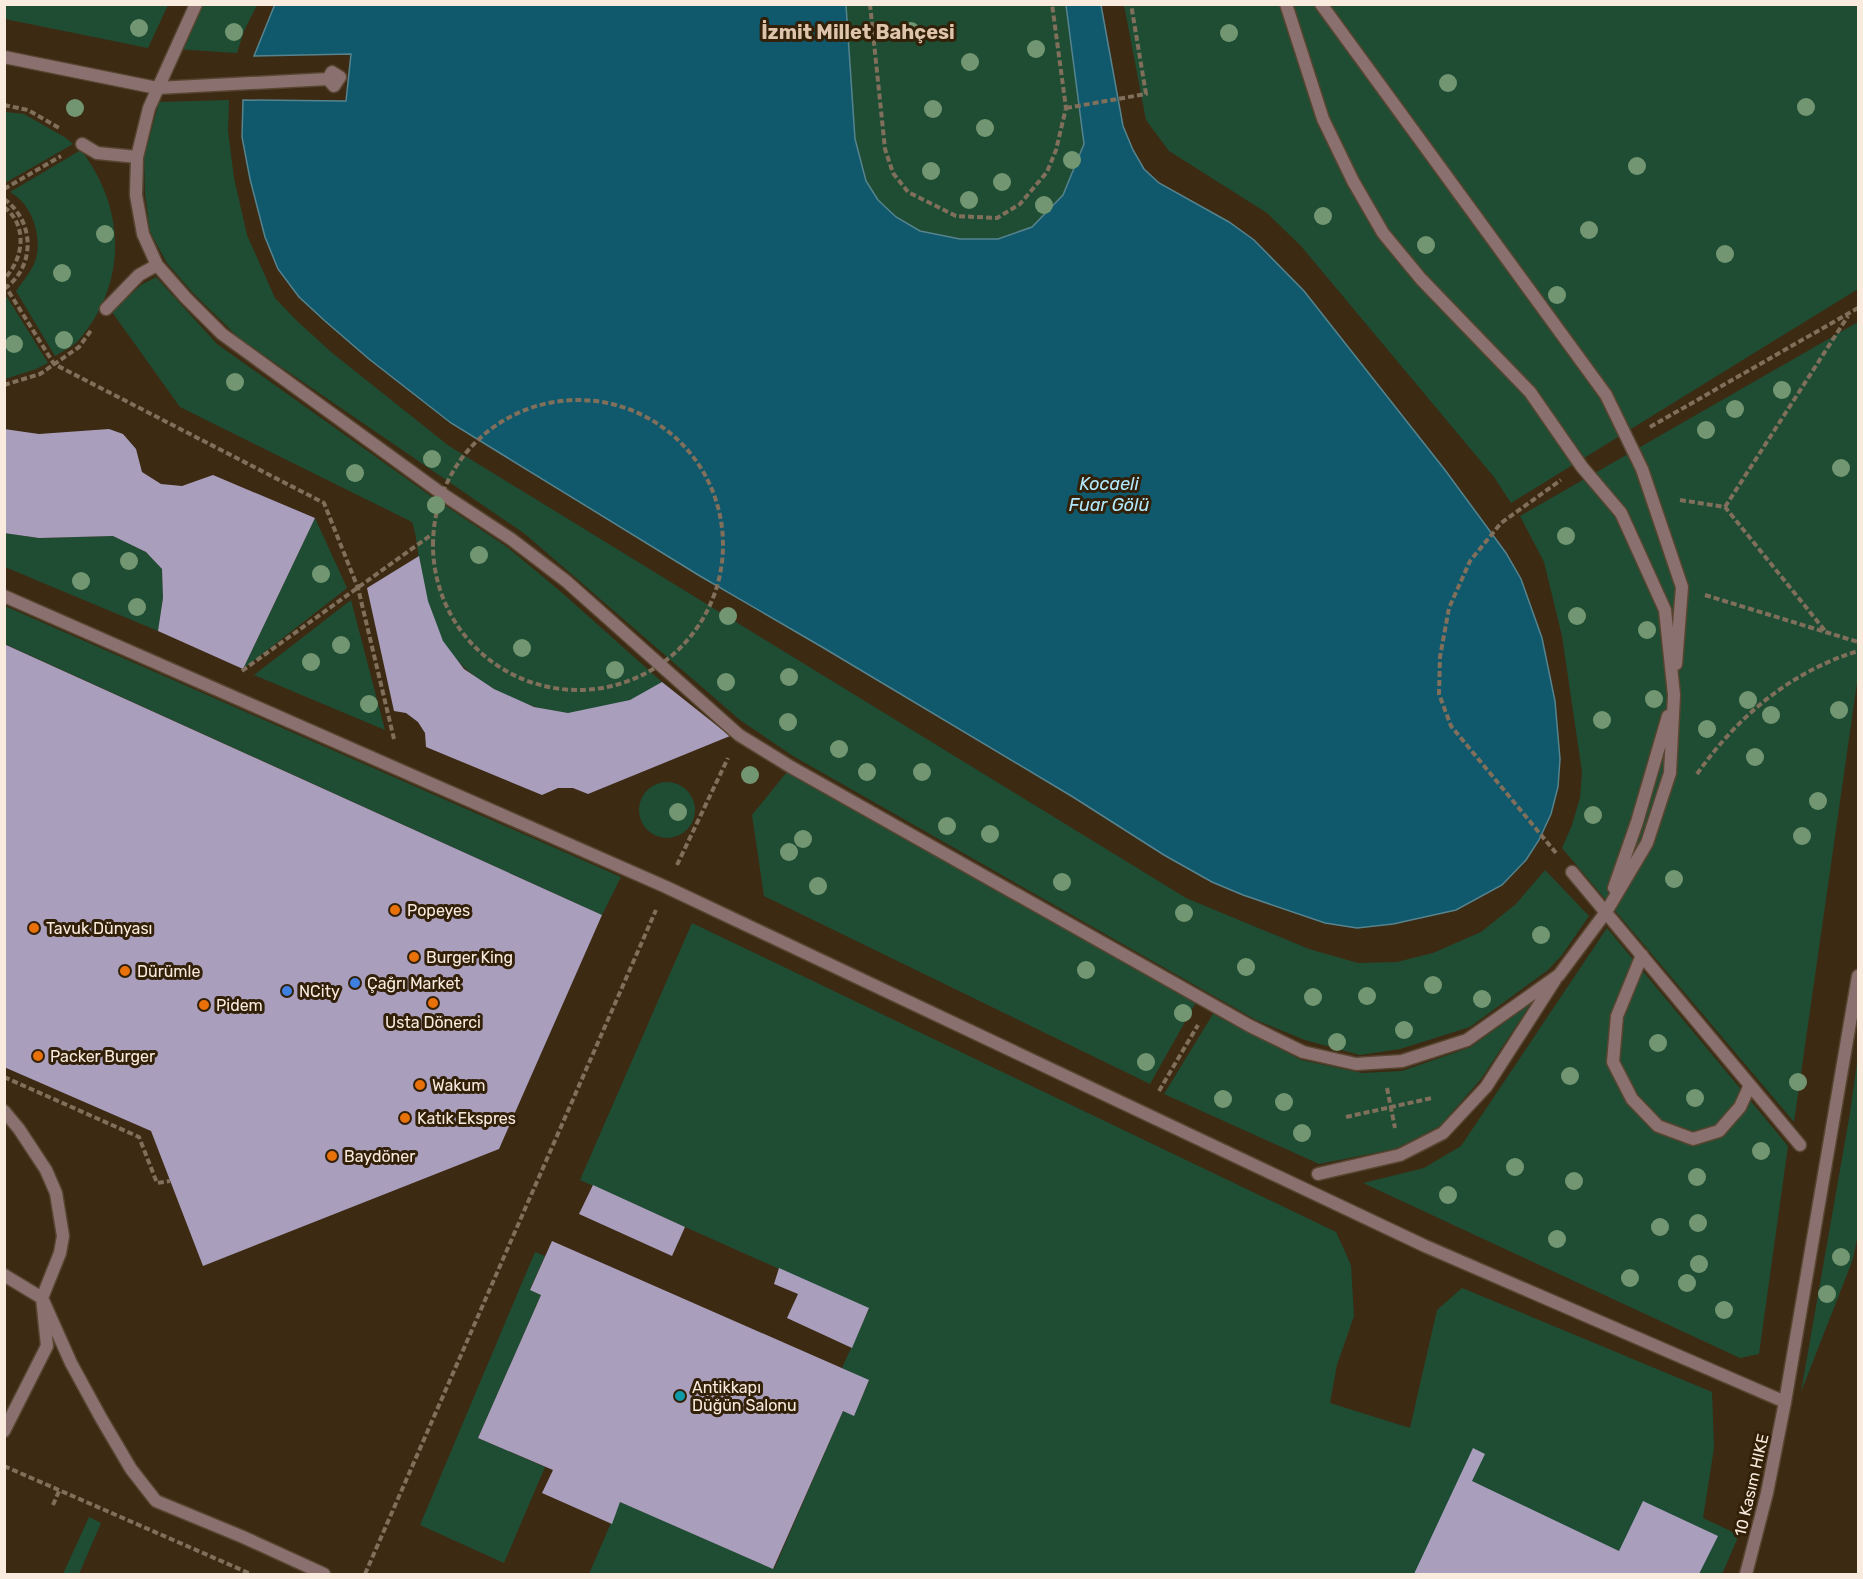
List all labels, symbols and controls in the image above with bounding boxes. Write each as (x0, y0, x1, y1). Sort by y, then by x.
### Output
district label: İzmit Millet Bahçesi (761, 20, 955, 44)
water label: Kocaeli Fuar Gölü (1069, 473, 1149, 516)
place label: Popeyes (407, 901, 470, 920)
marker: Popeyes (388, 903, 402, 917)
place label: Tavuk Dünyası (46, 919, 152, 938)
marker: Tavuk Dünyası (27, 921, 41, 935)
place label: Burger King (426, 948, 513, 967)
marker: Burger King (407, 950, 421, 964)
place label: Dürümle (137, 962, 200, 981)
marker: Dürümle (118, 964, 132, 978)
place label: Çağrı Market (367, 974, 461, 993)
marker: Çağrı Market (348, 976, 362, 990)
place label: NCity (299, 982, 340, 1001)
marker: NCity (280, 984, 294, 998)
place label: Pidem (216, 996, 263, 1015)
marker: Usta Dönerci (426, 996, 440, 1010)
marker: Pidem (197, 998, 211, 1012)
place label: Usta Dönerci (385, 1013, 481, 1032)
place label: Packer Burger (50, 1047, 155, 1066)
marker: Packer Burger (31, 1049, 45, 1063)
place label: Wakum (432, 1076, 485, 1095)
marker: Wakum (413, 1078, 427, 1092)
place label: Katık Ekspres (417, 1109, 516, 1128)
marker: Katık Ekspres (398, 1111, 412, 1125)
place label: Baydöner (344, 1147, 415, 1166)
marker: Baydöner (325, 1149, 339, 1163)
place label: Antikkapı Düğün Salonu (692, 1378, 797, 1415)
marker: Antikkapı Düğün Salonu (673, 1389, 687, 1403)
street label: 10 Kasım HIKE (1730, 1432, 1773, 1538)

